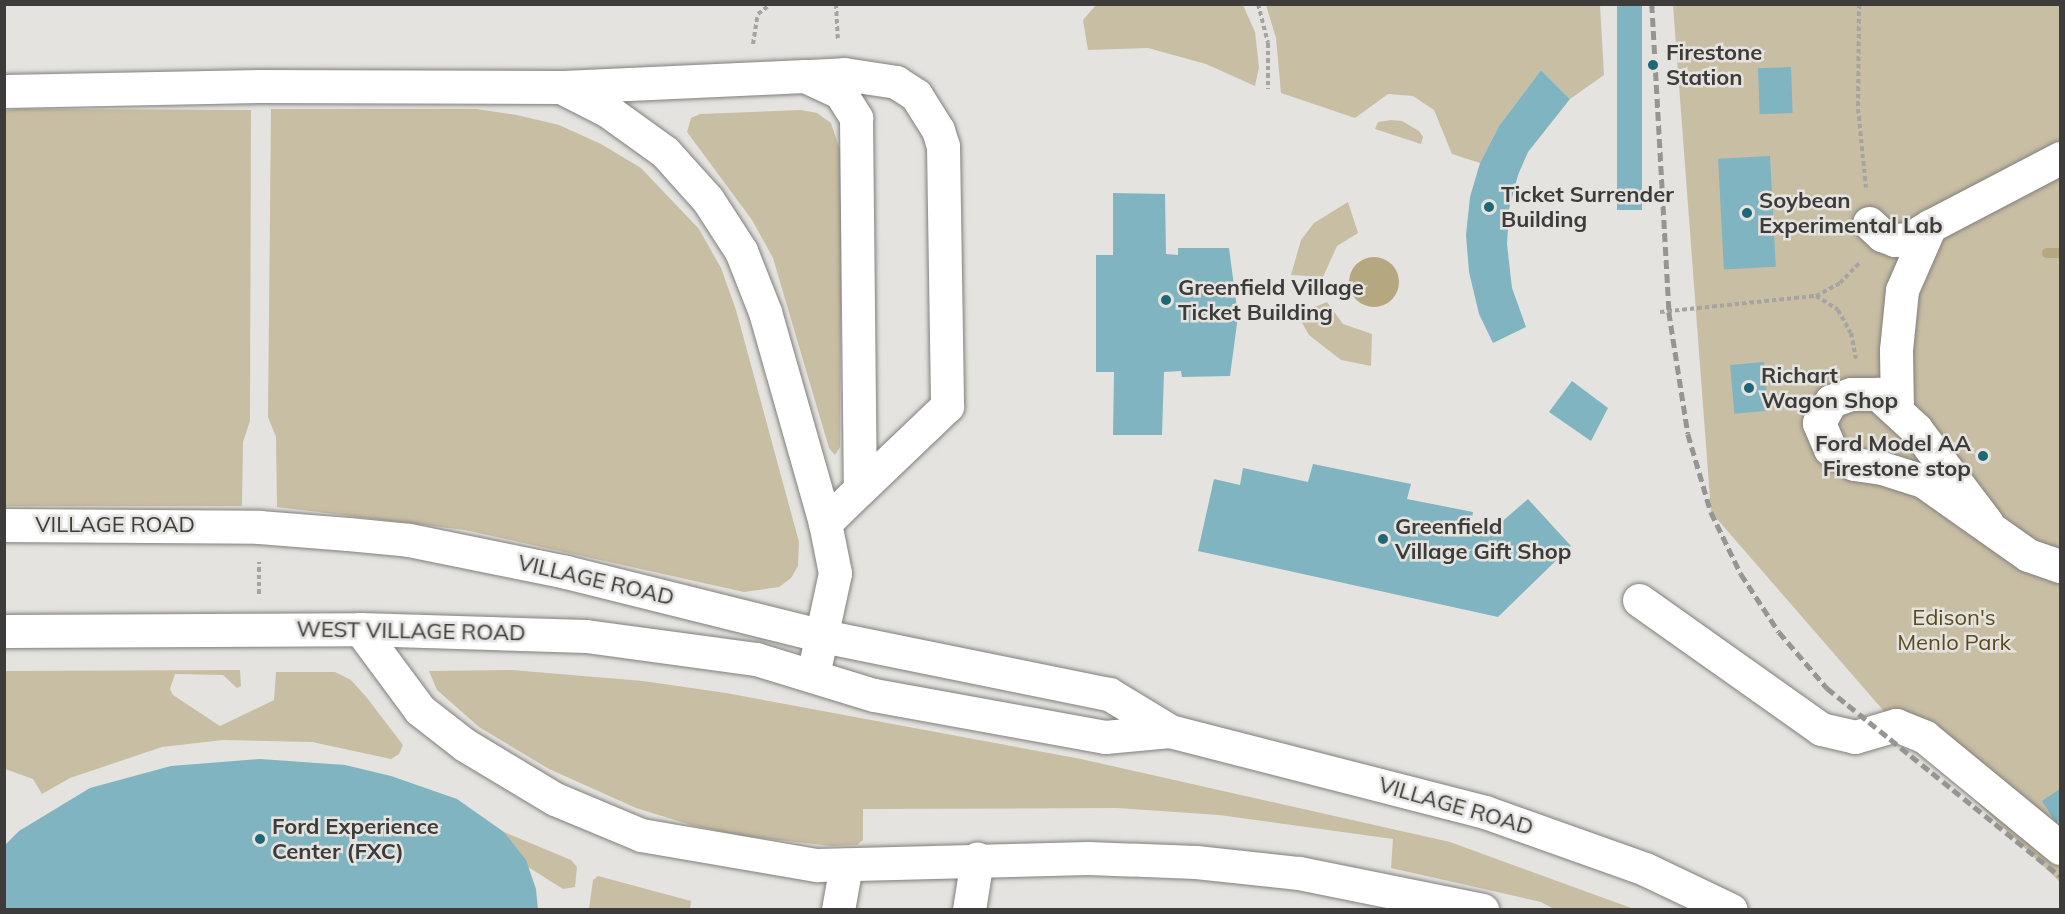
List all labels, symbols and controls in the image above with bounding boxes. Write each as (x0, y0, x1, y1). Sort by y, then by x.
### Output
place label: Firestone Station (1666, 39, 1762, 90)
marker: Firestone Station (1644, 56, 1662, 74)
place label: Ticket Surrender Building (1501, 181, 1674, 232)
place label: Soybean Experimental Lab (1759, 187, 1943, 238)
marker: Ticket Surrender Building (1482, 200, 1496, 214)
marker: Soybean Experimental Lab (1740, 206, 1754, 220)
place label: Greenfield Village Ticket Building (1178, 274, 1364, 326)
marker: Greenfield Village Ticket Building (1159, 293, 1173, 307)
place label: Richart Wagon Shop (1761, 362, 1898, 414)
marker: Richart Wagon Shop (1742, 381, 1756, 395)
place label: Ford Model AA Firestone stop (1815, 430, 1971, 482)
marker: Ford Model AA Firestone stop (1976, 449, 1990, 463)
street label: VILLAGE ROAD (35, 512, 195, 538)
place label: Greenfield Village Gift Shop (1395, 513, 1571, 564)
marker: Greenfield Village Gift Shop (1376, 532, 1390, 546)
street label: VILLAGE ROAD (515, 549, 677, 611)
park label: Edison's Menlo Park (1897, 604, 2011, 656)
street label: WEST VILLAGE ROAD (296, 616, 526, 646)
street label: VILLAGE ROAD (1376, 771, 1536, 841)
place label: Ford Experience Center (FXC) (272, 813, 439, 864)
marker: Ford Experience Center (FXC) (253, 832, 267, 846)

